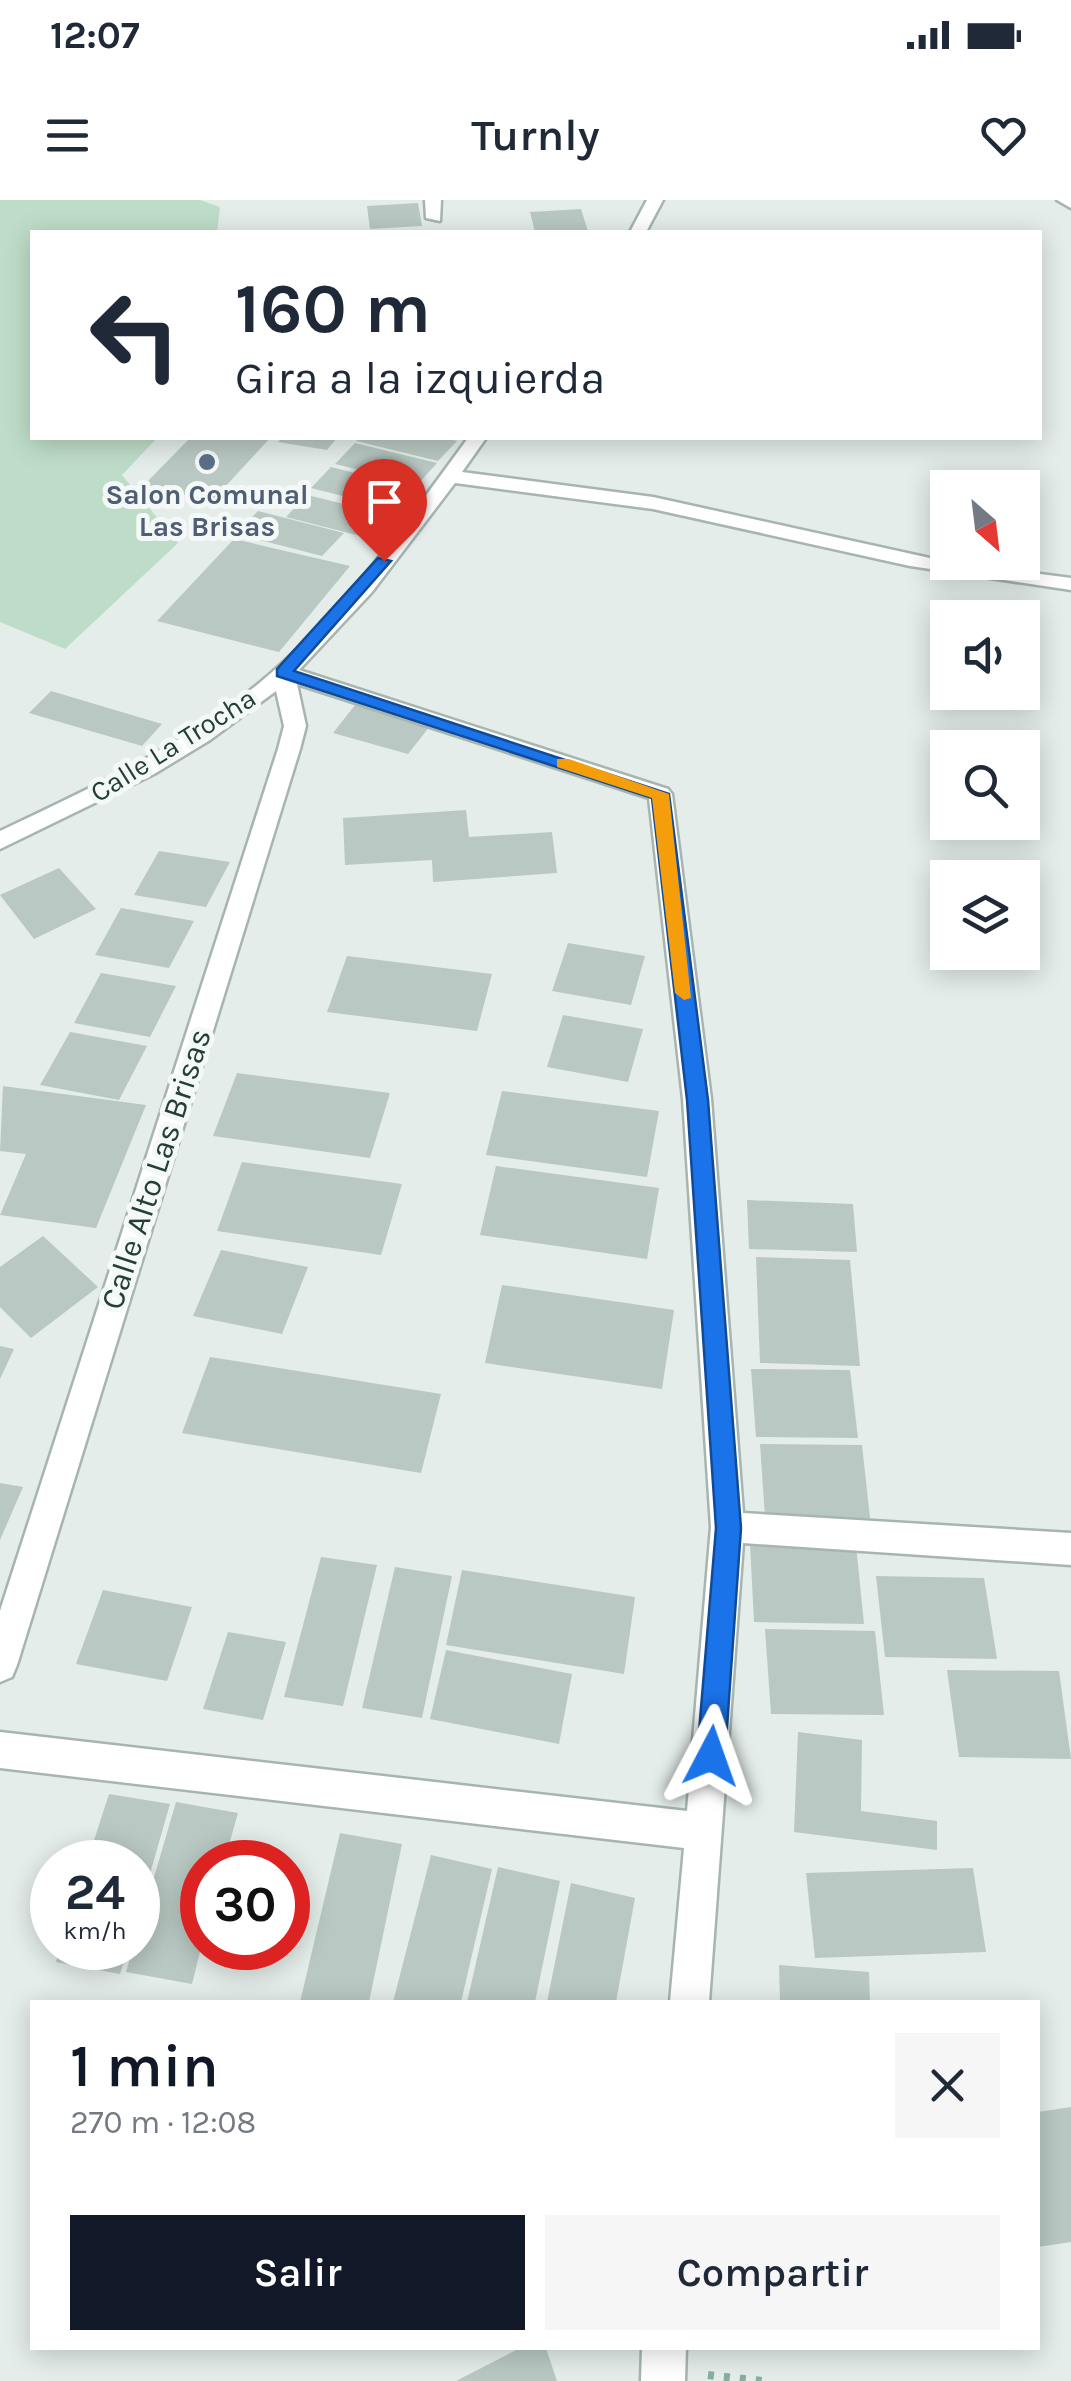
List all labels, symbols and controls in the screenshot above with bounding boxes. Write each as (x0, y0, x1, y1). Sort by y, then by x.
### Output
text: 12:07 (50, 13, 140, 58)
icon: menu (40, 108, 95, 163)
icon: heart (976, 108, 1031, 163)
text: Turnly (471, 109, 600, 161)
text: 160 m (235, 268, 431, 350)
icon: left (70, 270, 200, 400)
text: Gira a la izquierda (235, 352, 605, 404)
marker: Salon Comunal Las Brisas (196, 451, 218, 473)
pin (342, 459, 427, 562)
north arrow (930, 470, 1040, 580)
map controls (930, 470, 1040, 970)
icon: arrive (357, 474, 412, 529)
place label: Salon Comunal Las Brisas (105, 478, 309, 543)
button: sound (930, 600, 1040, 710)
street label: Calle La Trocha (84, 681, 262, 809)
button: search (930, 730, 1040, 840)
button: layers (930, 860, 1040, 970)
street label: Calle Alto Las Brisas (93, 1024, 219, 1314)
position arrow (659, 1704, 763, 1808)
speed limit sign: 30 (180, 1840, 310, 1970)
text: 24 (65, 1863, 125, 1922)
text: km/h (63, 1916, 127, 1945)
text: 1 min (70, 2031, 219, 2101)
button: close (895, 2033, 1000, 2138)
text: 270 m · 12:08 (70, 2104, 256, 2141)
button: Salir (70, 2215, 525, 2330)
button: Compartir (545, 2215, 1000, 2330)

